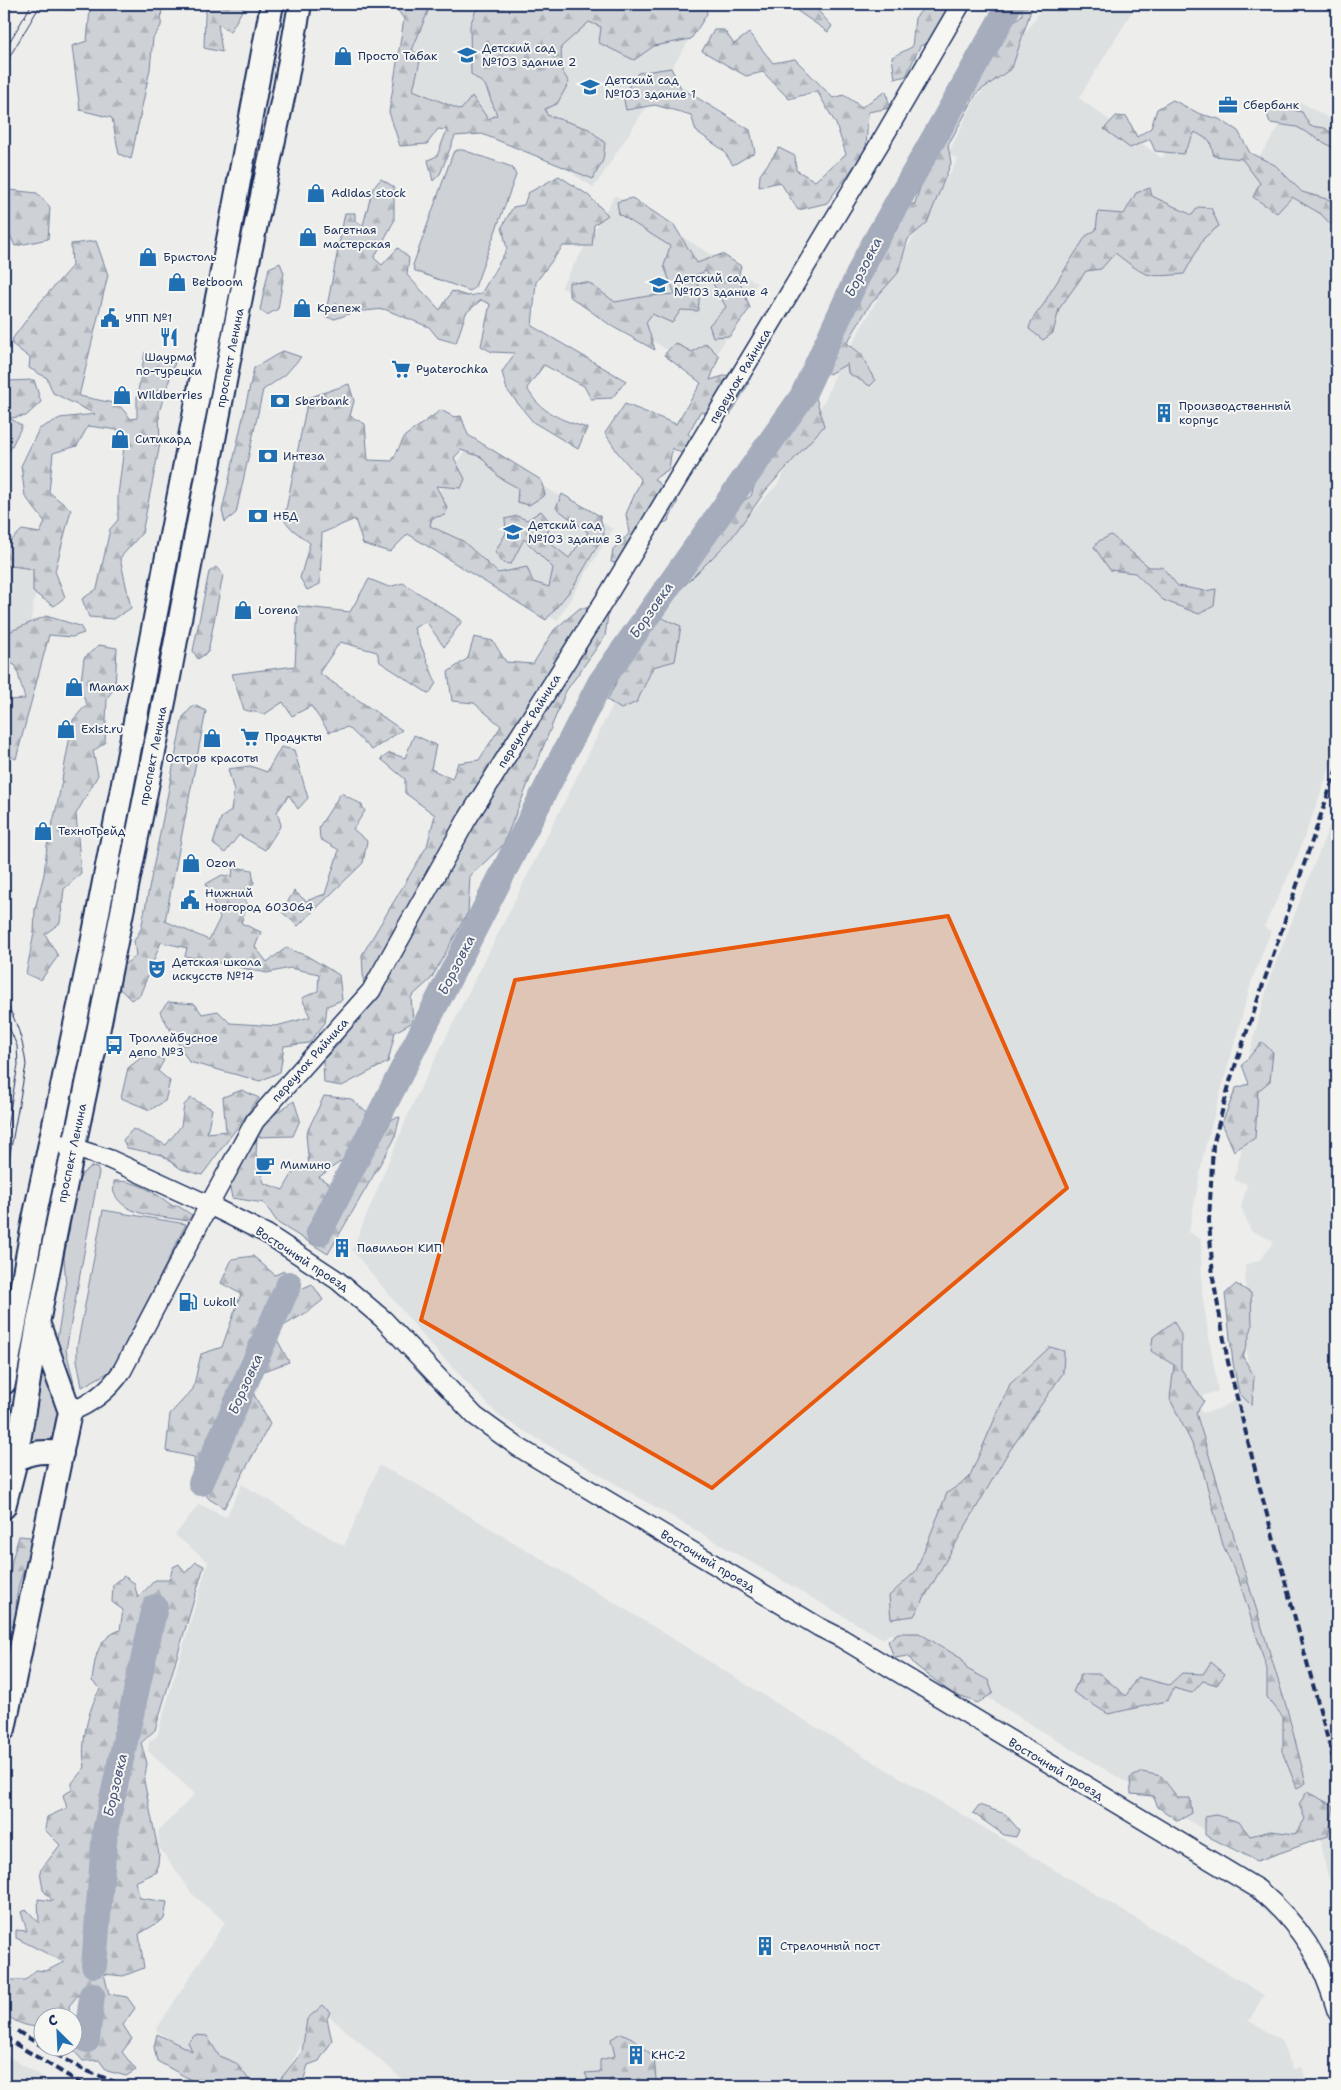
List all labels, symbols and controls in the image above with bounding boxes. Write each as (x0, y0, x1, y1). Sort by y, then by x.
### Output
place label: Детский сад №103 здание 2 (482, 40, 576, 70)
school or university icon: Детский сад №103 здание 2 (456, 44, 478, 66)
shop icon: Просто Табак (332, 45, 354, 67)
place label: Просто Табак (358, 48, 438, 64)
place label: Детский сад №103 здание 1 (605, 72, 696, 102)
school or university icon: Детский сад №103 здание 1 (579, 76, 601, 98)
office icon: Сбербанк (1217, 94, 1239, 116)
place label: Сбербанк (1243, 97, 1300, 113)
shop icon: Adidas stock (305, 182, 327, 204)
place label: Adidas stock (331, 185, 406, 201)
place label: Багетная мастерская (323, 222, 391, 252)
shop icon: Багетная мастерская (297, 226, 319, 248)
water label: Борзовка (840, 234, 886, 300)
shop icon: Бристоль (137, 246, 159, 268)
place label: Бристоль (163, 249, 217, 265)
place label: Детский сад №103 здание 4 (674, 270, 768, 300)
shop icon: Betboom (166, 271, 188, 293)
place label: Betboom (192, 274, 243, 290)
school or university icon: Детский сад №103 здание 4 (648, 274, 670, 296)
shop icon: Крепеж (291, 297, 313, 319)
place label: Крепеж (317, 300, 360, 316)
street label: проспект Ленина (213, 306, 248, 409)
public building icon: УПП №1 (99, 307, 121, 329)
place label: УПП №1 (125, 310, 172, 326)
street label: переулок Райниса (705, 325, 775, 426)
restaurant icon: Шаурма по-турецки (158, 326, 180, 348)
place label: Шаурма по-турецки (136, 349, 202, 379)
supermarket icon: Pyaterochka (390, 358, 412, 380)
place label: Pyaterochka (416, 361, 488, 377)
shop icon: Wildberries (111, 384, 133, 406)
place label: Wildberries (137, 387, 203, 403)
bank icon: Sberbank (269, 390, 291, 412)
place label: Sberbank (295, 393, 349, 409)
place label: Производственный корпус (1179, 398, 1291, 428)
building icon: Производственный корпус (1153, 402, 1175, 424)
shop icon: Ситикард (109, 428, 131, 450)
place label: Ситикард (135, 431, 191, 447)
bank icon: Интеза (257, 445, 279, 467)
place label: Интеза (283, 448, 325, 464)
bank icon: НБД (247, 505, 269, 527)
place label: НБД (273, 508, 298, 524)
place label: Детский сад №103 здание 3 (528, 517, 622, 547)
school or university icon: Детский сад №103 здание 3 (502, 521, 524, 543)
water label: Борзовка (625, 578, 677, 642)
shop icon: Lorena (232, 599, 254, 621)
place label: Lorena (258, 602, 298, 618)
street label: переулок Райниса (494, 671, 565, 771)
shop icon: Manax (63, 676, 85, 698)
place label: Manax (89, 679, 129, 695)
street label: проспект Ленина (136, 704, 171, 807)
shop icon: Exist.ru (55, 718, 77, 740)
place label: Exist.ru (81, 721, 123, 737)
supermarket icon: Продукты (239, 726, 261, 748)
shop icon: Остров красоты (201, 727, 223, 749)
place label: Продукты (265, 729, 322, 745)
place label: Остров красоты (165, 750, 259, 766)
shop icon: ТехноТрейд (32, 820, 54, 842)
place label: ТехноТрейд (58, 823, 126, 839)
shop icon: Ozon (180, 852, 202, 874)
place label: Ozon (206, 855, 236, 871)
place label: Нижний Новгород 603064 (205, 885, 313, 915)
public building icon: Нижний Новгород 603064 (179, 889, 201, 911)
water label: Борзовка (433, 932, 479, 998)
place label: Детская школа искусств №14 (172, 954, 262, 984)
theatre icon: Детская школа искусств №14 (146, 958, 168, 980)
street label: переулок Райниса (268, 1014, 352, 1105)
place label: Троллейбусное депо №3 (129, 1030, 218, 1060)
bus stop icon: Троллейбусное депо №3 (103, 1034, 125, 1056)
street label: проспект Ленина (54, 1101, 90, 1204)
cafe icon: Мимино (254, 1154, 276, 1176)
place label: Мимино (280, 1157, 331, 1173)
street label: Восточный проезд (252, 1223, 352, 1295)
building icon: Павильон КИП (331, 1237, 353, 1259)
place label: Павильон КИП (357, 1240, 442, 1256)
fuel station icon: Lukoil (177, 1291, 199, 1313)
place label: Lukoil (203, 1294, 237, 1310)
water label: Борзовка (224, 1351, 266, 1417)
street label: Восточный проезд (657, 1526, 759, 1596)
street label: Восточный проезд (1005, 1734, 1107, 1804)
water label: Борзовка (99, 1751, 131, 1819)
building icon: Стрелочный пост (754, 1935, 776, 1957)
place label: Стрелочный пост (780, 1938, 881, 1954)
north arrow (32, 2008, 82, 2058)
text: С (45, 2010, 60, 2030)
building icon: КНС-2 (625, 2044, 647, 2066)
place label: КНС-2 (651, 2047, 686, 2063)

